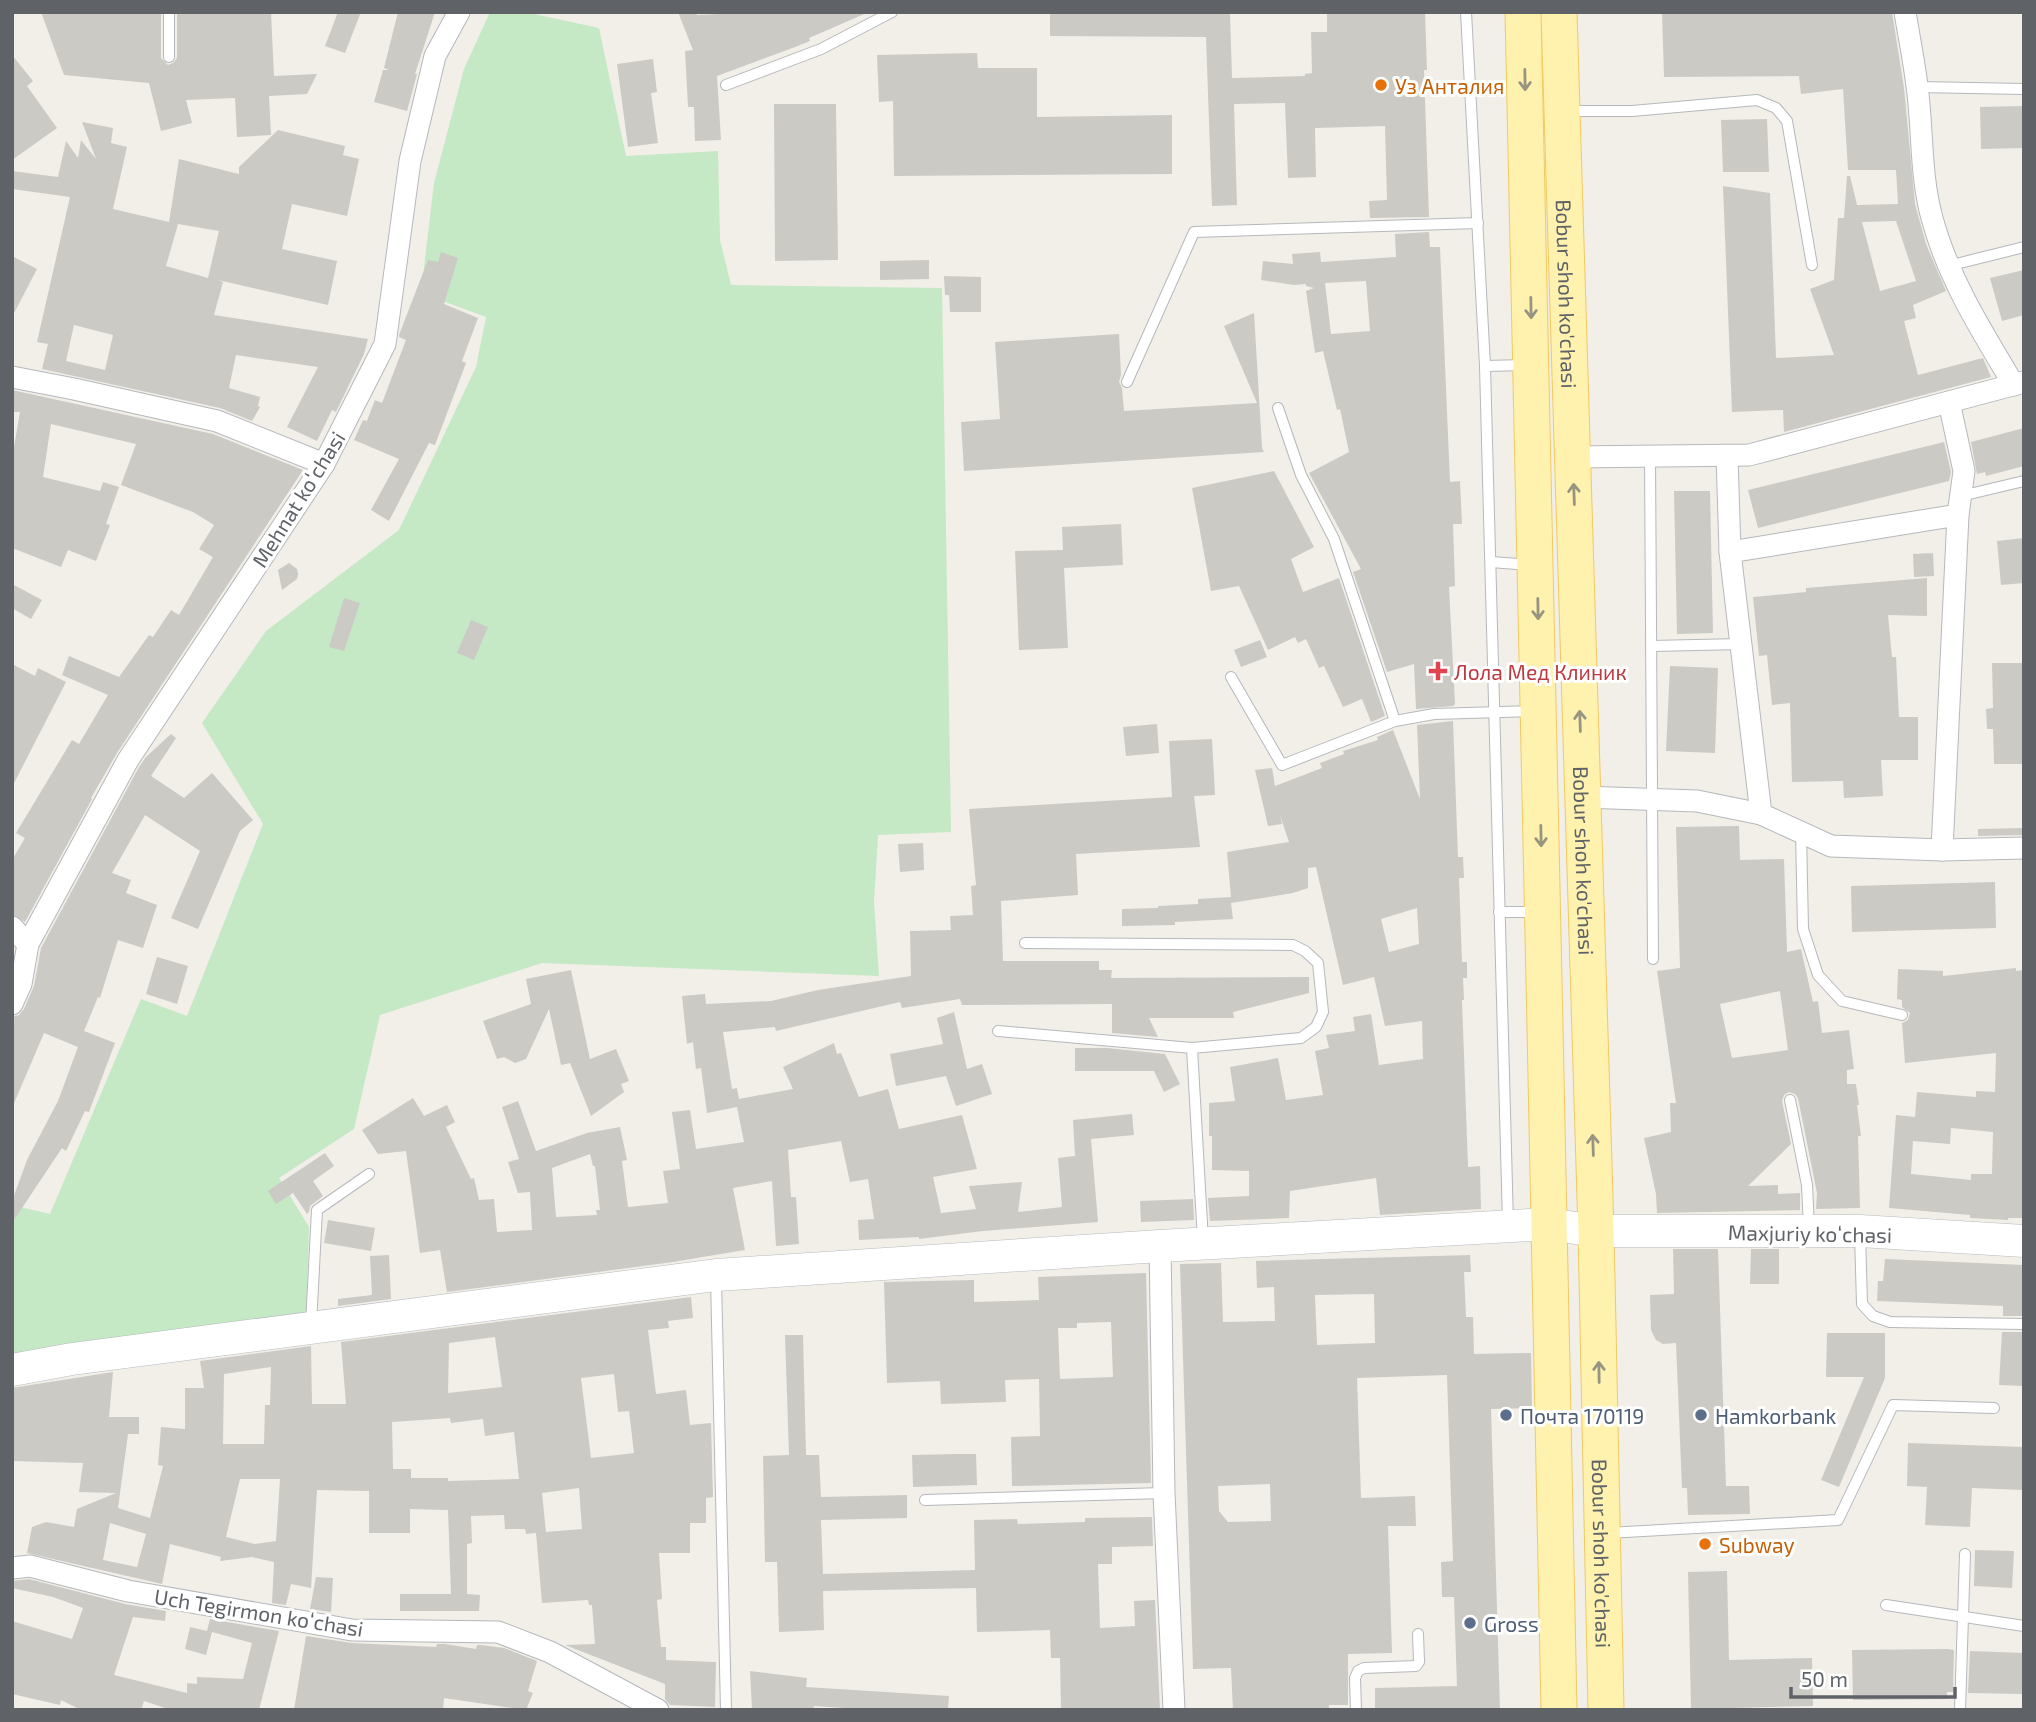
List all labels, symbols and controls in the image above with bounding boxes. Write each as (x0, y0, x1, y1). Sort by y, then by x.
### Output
one-way arrow (1518, 69, 1532, 92)
place label: Уз Анталия (1395, 73, 1504, 98)
marker: Уз Анталия (1373, 77, 1389, 93)
street label: Bobur shoh ko'chasi (1552, 199, 1583, 389)
one-way arrow (1524, 296, 1538, 319)
street label: Mehnat koʻchasi (246, 427, 350, 571)
one-way arrow (1567, 483, 1580, 506)
one-way arrow (1531, 597, 1544, 620)
place label: Лола Мед Клиник (1454, 659, 1627, 684)
marker: Лола Мед Клиник (1428, 661, 1448, 681)
one-way arrow (1574, 710, 1587, 733)
street label: Bobur shoh ko'chasi (1569, 766, 1600, 956)
one-way arrow (1535, 825, 1548, 848)
one-way arrow (1586, 1133, 1600, 1156)
street label: Maxjuriy koʻchasi (1728, 1219, 1892, 1248)
one-way arrow (1592, 1361, 1605, 1384)
place label: Почта 170119 (1520, 1403, 1644, 1428)
place label: Hamkorbank (1715, 1403, 1836, 1428)
marker: Почта 170119 (1498, 1407, 1514, 1423)
marker: Hamkorbank (1693, 1407, 1709, 1423)
street label: Bobur shoh ko'chasi (1588, 1459, 1617, 1648)
place label: Subway (1719, 1532, 1795, 1557)
marker: Subway (1697, 1536, 1713, 1552)
street label: Uch Tegirmon koʻchasi (153, 1583, 365, 1641)
place label: Gross (1484, 1611, 1539, 1636)
marker: Gross (1462, 1615, 1478, 1631)
scale bar (1791, 1656, 1955, 1700)
text: 50 m (1801, 1666, 1848, 1691)

